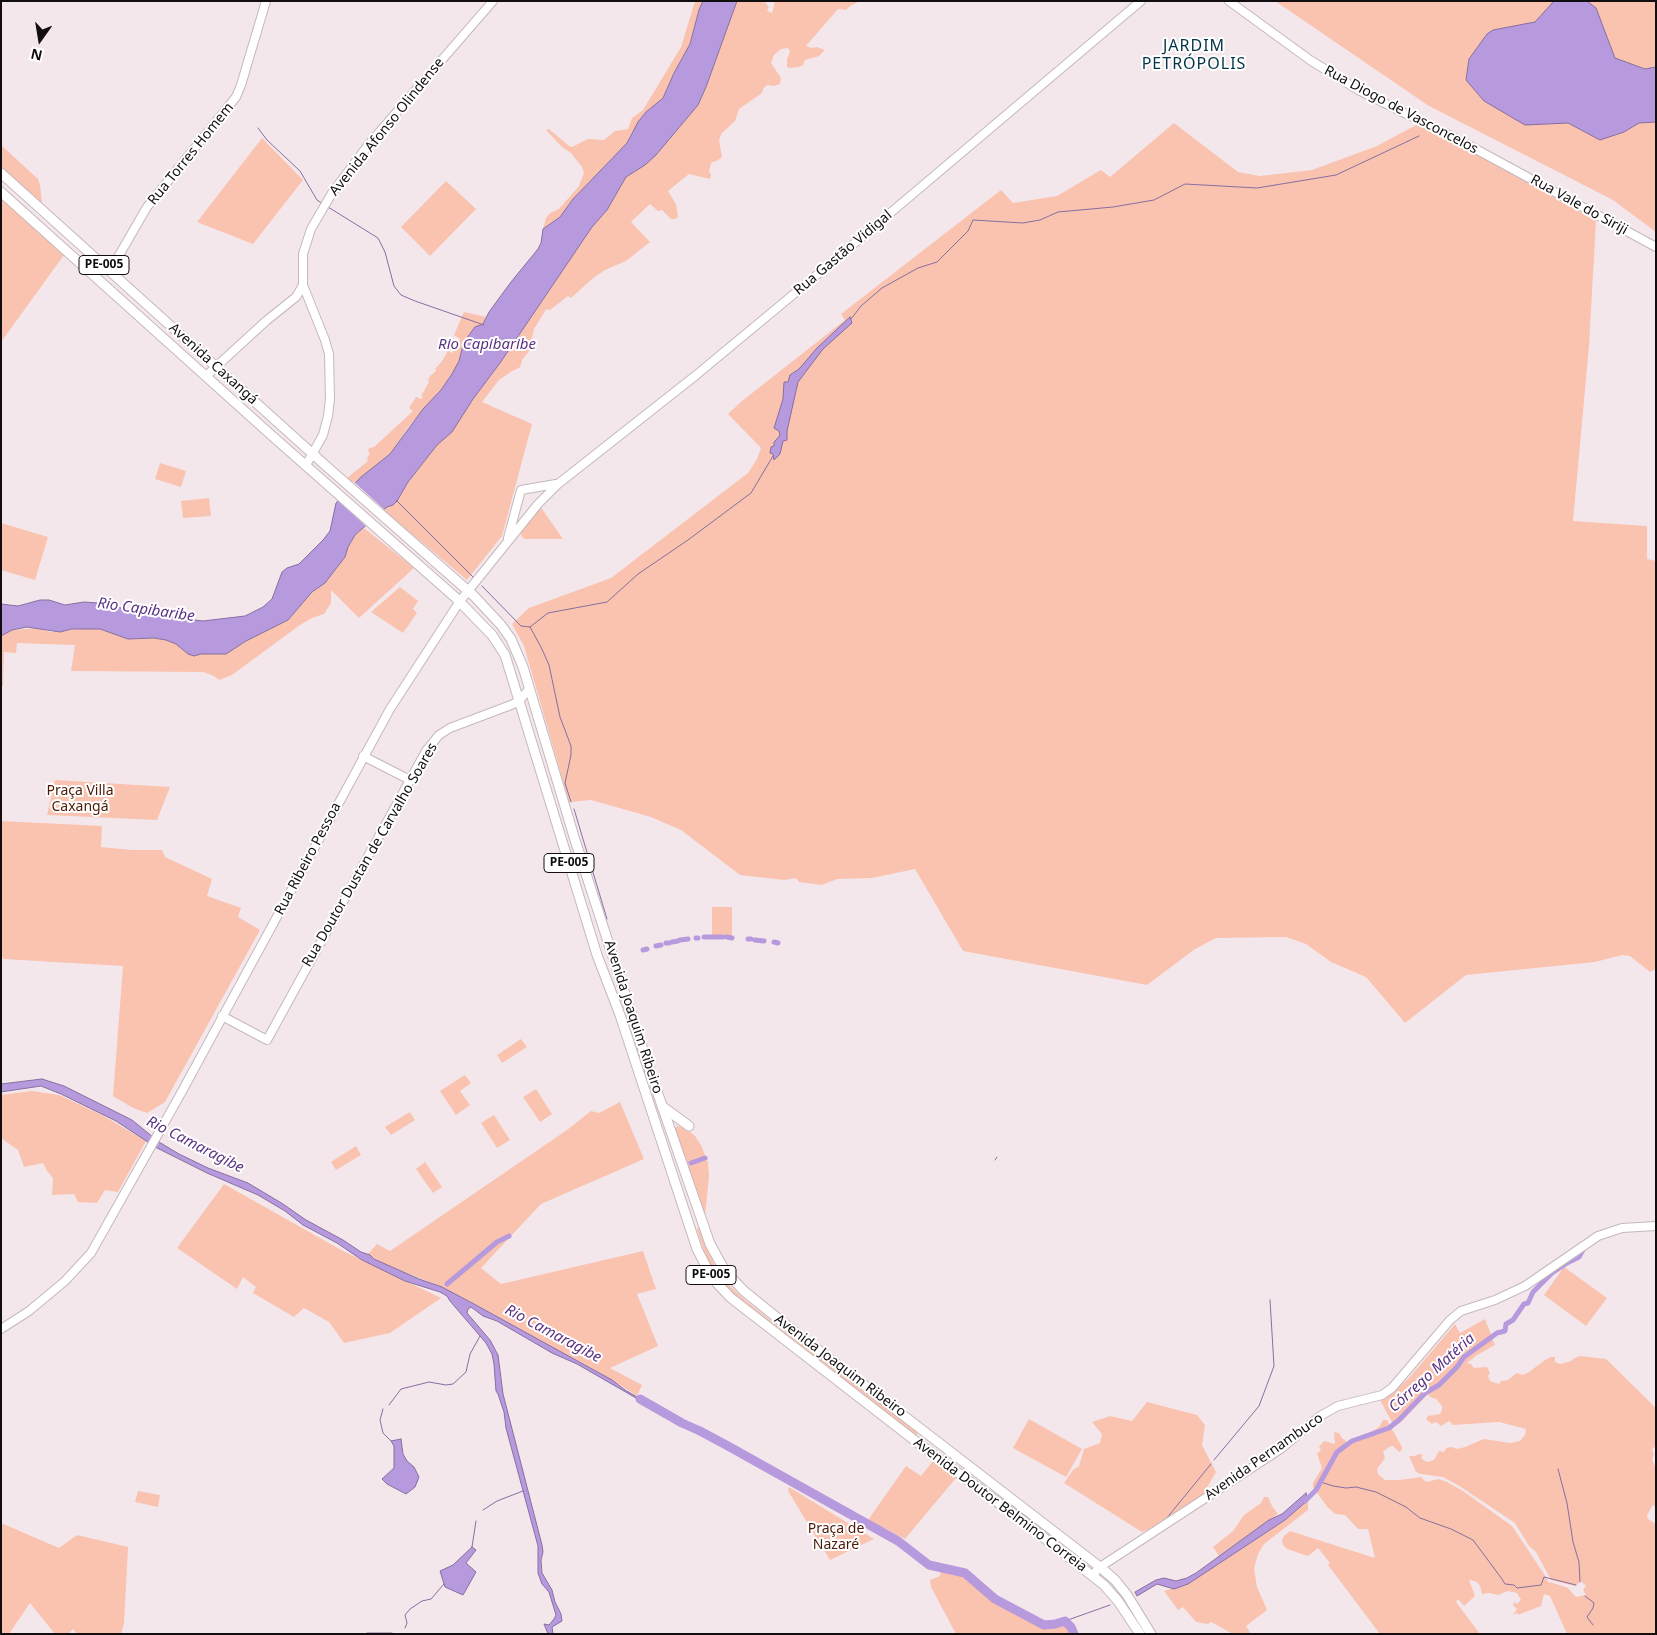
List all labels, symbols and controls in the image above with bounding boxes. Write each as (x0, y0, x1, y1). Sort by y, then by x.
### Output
north arrow (15, 15, 65, 65)
district label: JARDIM PETRÓPOLIS (1140, 36, 1248, 74)
text: N (29, 45, 44, 66)
street label: Avenida Afonso Olindense (326, 55, 448, 199)
street label: Rua Diogo de Vasconcelos (1321, 62, 1481, 158)
street label: Rua Torres Homem (145, 100, 237, 208)
street label: Rua Vale do Siriji (1527, 171, 1631, 239)
street label: Rua Gastão Vidigal (791, 207, 895, 299)
road number: PE-005 (79, 256, 129, 274)
street label: Avenida Caxangá (165, 320, 261, 408)
water label: Rio Capibaribe (438, 336, 536, 354)
water label: Rio Capibaribe (96, 594, 196, 626)
street label: Rua Doutor Dustan de Carvalho Soares (299, 740, 441, 970)
park label: Praça Villa Caxangá (46, 783, 114, 816)
street label: Rua Ribeiro Pessoa (271, 800, 345, 918)
road number: PE-005 (544, 854, 594, 872)
street label: Avenida Joaquim Ribeiro (600, 938, 666, 1096)
water label: Rio Camaragibe (143, 1113, 247, 1177)
road number: PE-005 (686, 1266, 736, 1284)
water label: Rio Camaragibe (502, 1301, 604, 1367)
street label: Avenida Joaquim Ribeiro (771, 1311, 909, 1421)
water label: Córrego Matéria (1385, 1330, 1479, 1416)
street label: Avenida Pernambuco (1202, 1410, 1326, 1504)
street label: Avenida Doutor Belmino Correia (910, 1434, 1090, 1576)
park label: Praça de Nazaré (808, 1521, 864, 1554)

